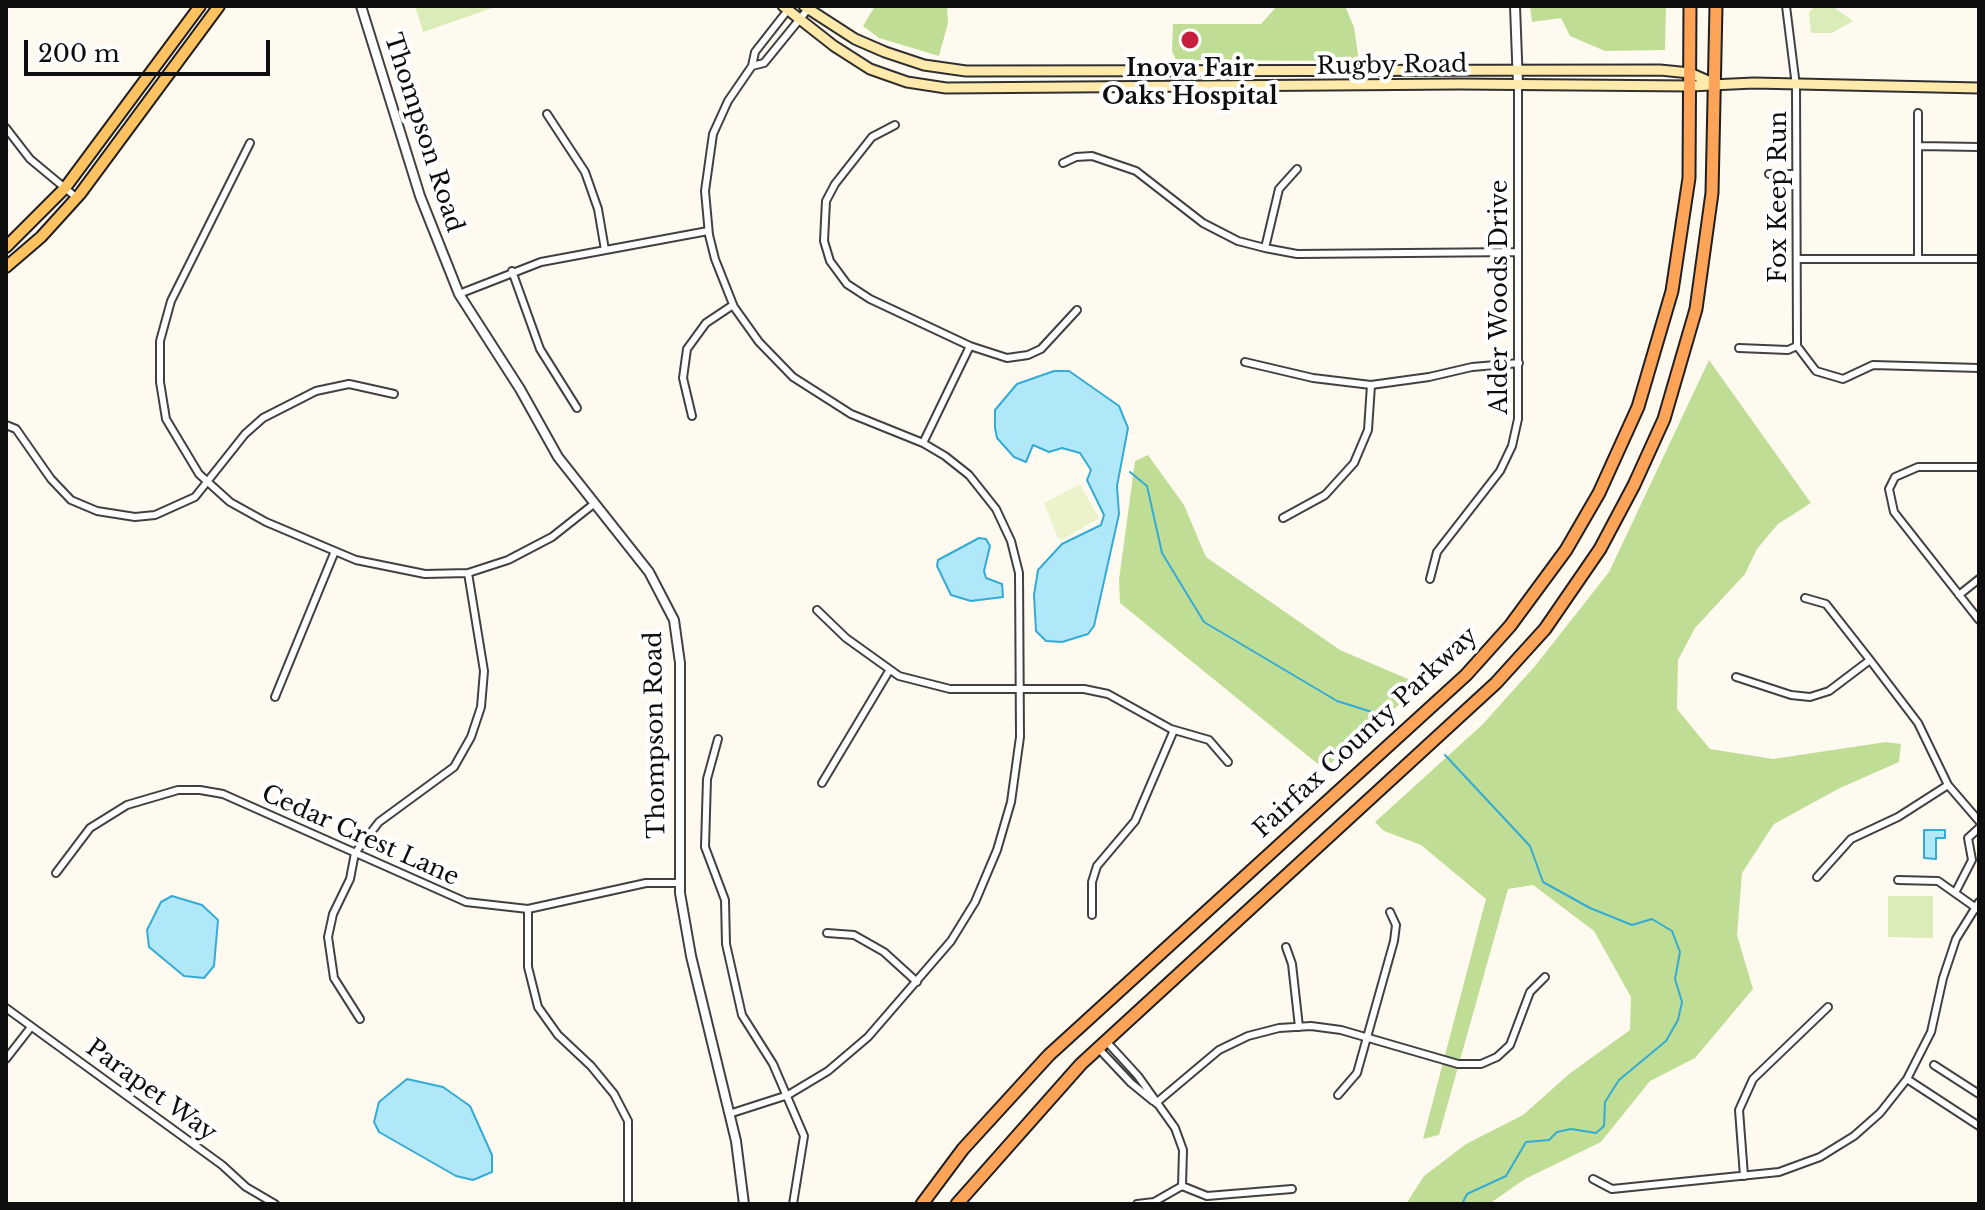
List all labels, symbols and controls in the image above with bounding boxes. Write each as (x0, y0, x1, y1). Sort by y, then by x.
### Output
scale bar (28, 24, 274, 74)
marker: Inova Fair Oaks Hospital (1179, 29, 1201, 51)
street label: Thompson Road (377, 30, 469, 236)
text: 200 m (38, 39, 120, 68)
street label: Rugby Road (1316, 50, 1468, 82)
place label: Inova Fair Oaks Hospital (1102, 55, 1278, 111)
street label: Fox Keep Run (1765, 111, 1793, 283)
street label: Alder Woods Drive (1486, 180, 1514, 414)
street label: Fairfax County Parkway (1248, 622, 1484, 844)
street label: Thompson Road (640, 631, 672, 839)
street label: Cedar Crest Lane (257, 780, 463, 892)
street label: Parapet Way (80, 1034, 222, 1148)

